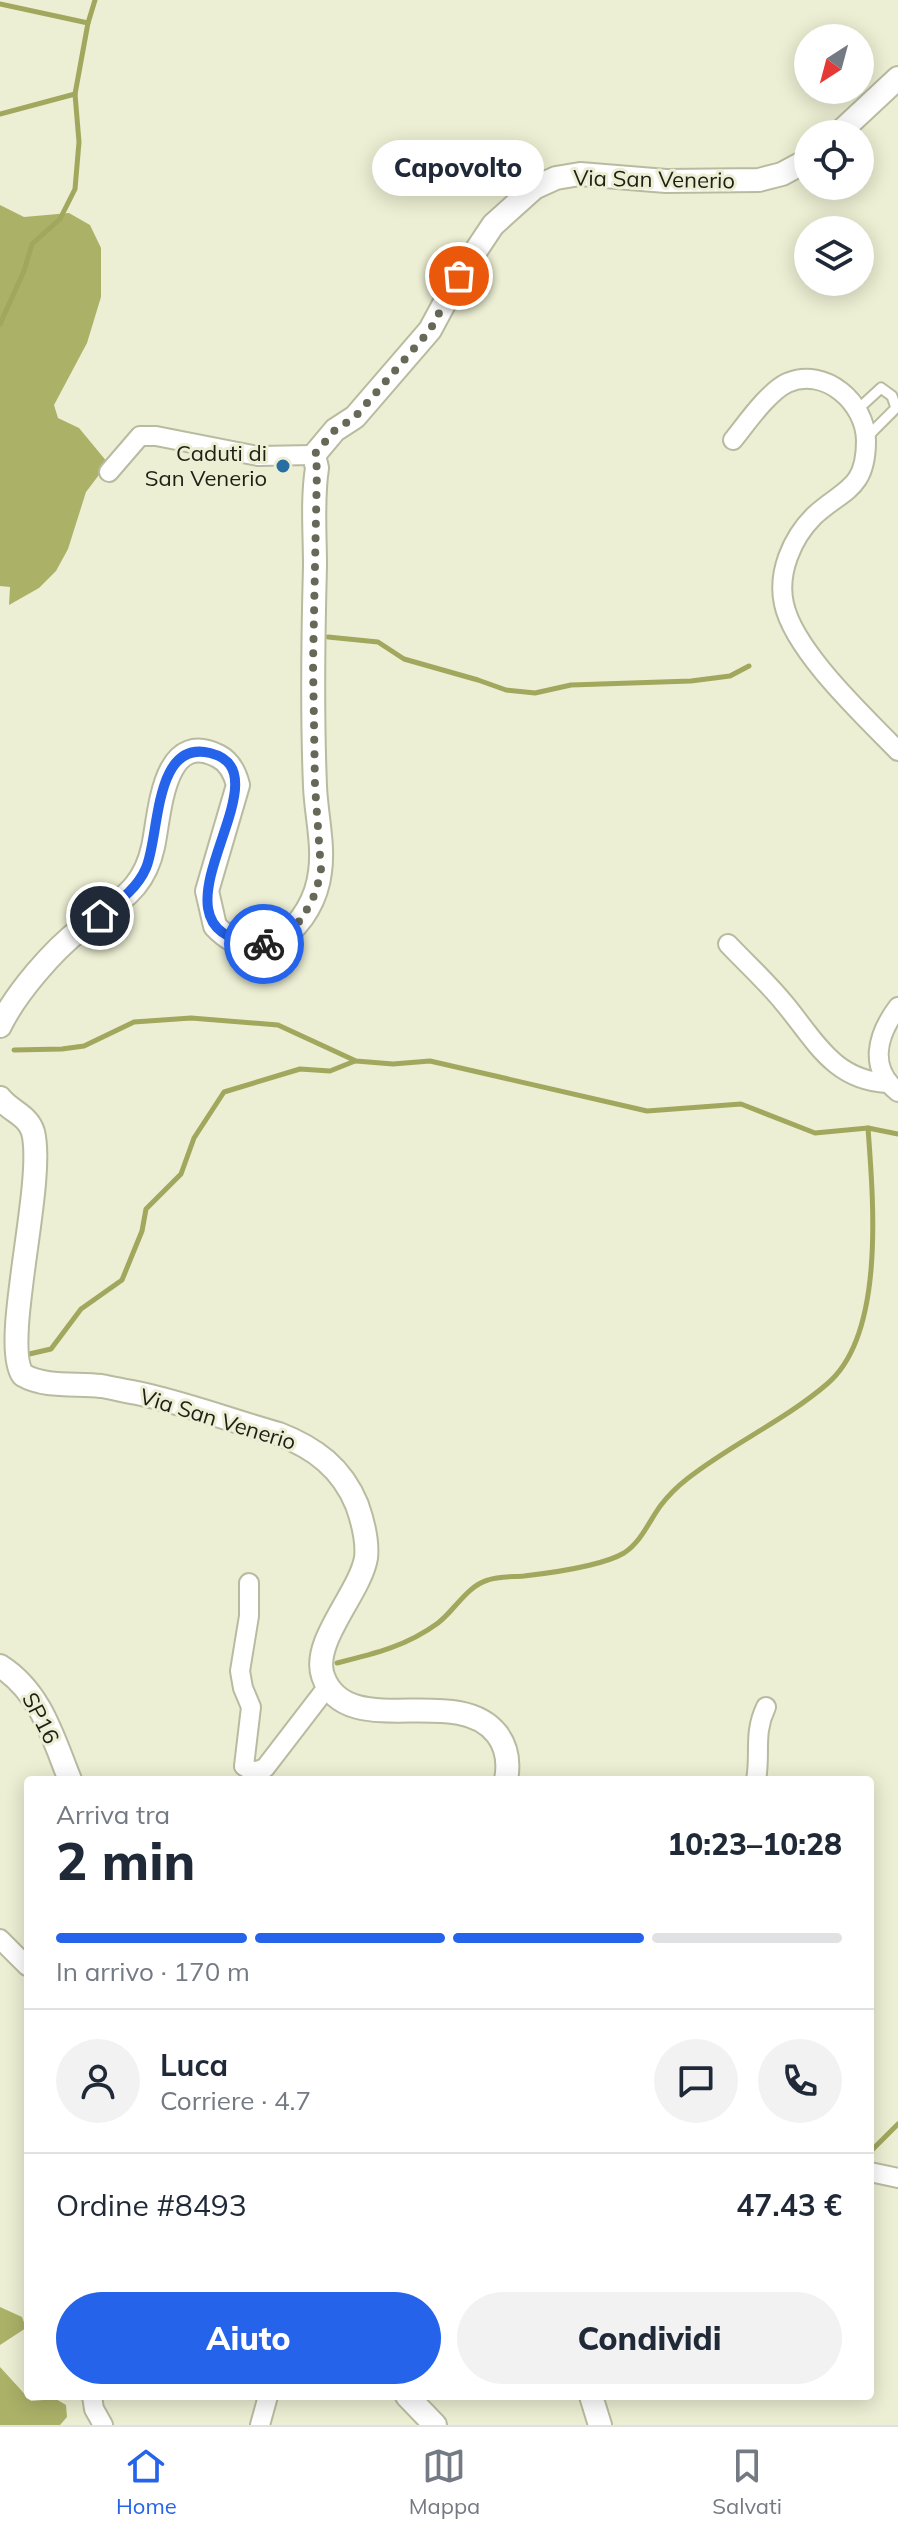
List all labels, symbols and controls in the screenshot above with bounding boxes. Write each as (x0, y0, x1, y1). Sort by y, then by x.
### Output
north arrow (794, 24, 874, 104)
map controls (794, 24, 874, 296)
button: locate (794, 120, 874, 200)
callout: Capovolto (373, 140, 545, 196)
text: Capovolto (394, 151, 522, 184)
street label: Via San Venerio (573, 164, 735, 194)
button: layers (794, 216, 874, 296)
pin (425, 242, 493, 310)
icon: bag (437, 254, 481, 298)
place label: Caduti di San Venerio (145, 439, 267, 492)
marker: Caduti di San Venerio (274, 457, 292, 475)
pin (66, 882, 134, 950)
icon: home (78, 894, 122, 938)
courier (224, 904, 304, 984)
icon: bike (242, 922, 286, 966)
street label: Via San Venerio (137, 1382, 299, 1456)
street label: SP16 (16, 1687, 66, 1749)
text: Arriva tra (56, 1798, 170, 1831)
text: 10:23–10:28 (667, 1825, 842, 1863)
text: 2 min (56, 1828, 195, 1893)
text: In arrivo · 170 m (56, 1955, 250, 1988)
button: person (56, 2039, 140, 2123)
button: chat (654, 2039, 738, 2123)
button: phone (758, 2039, 842, 2123)
text: Luca (160, 2046, 228, 2084)
text: Corriere · 4.7 (160, 2084, 311, 2117)
text: Ordine #8493 (56, 2186, 247, 2224)
text: 47.43 € (736, 2186, 842, 2224)
button: Aiuto (56, 2292, 441, 2384)
button: Condividi (457, 2292, 842, 2384)
tab: Home (116, 2444, 177, 2520)
tab: Mappa (409, 2444, 480, 2520)
tab: Salvati (712, 2444, 782, 2520)

